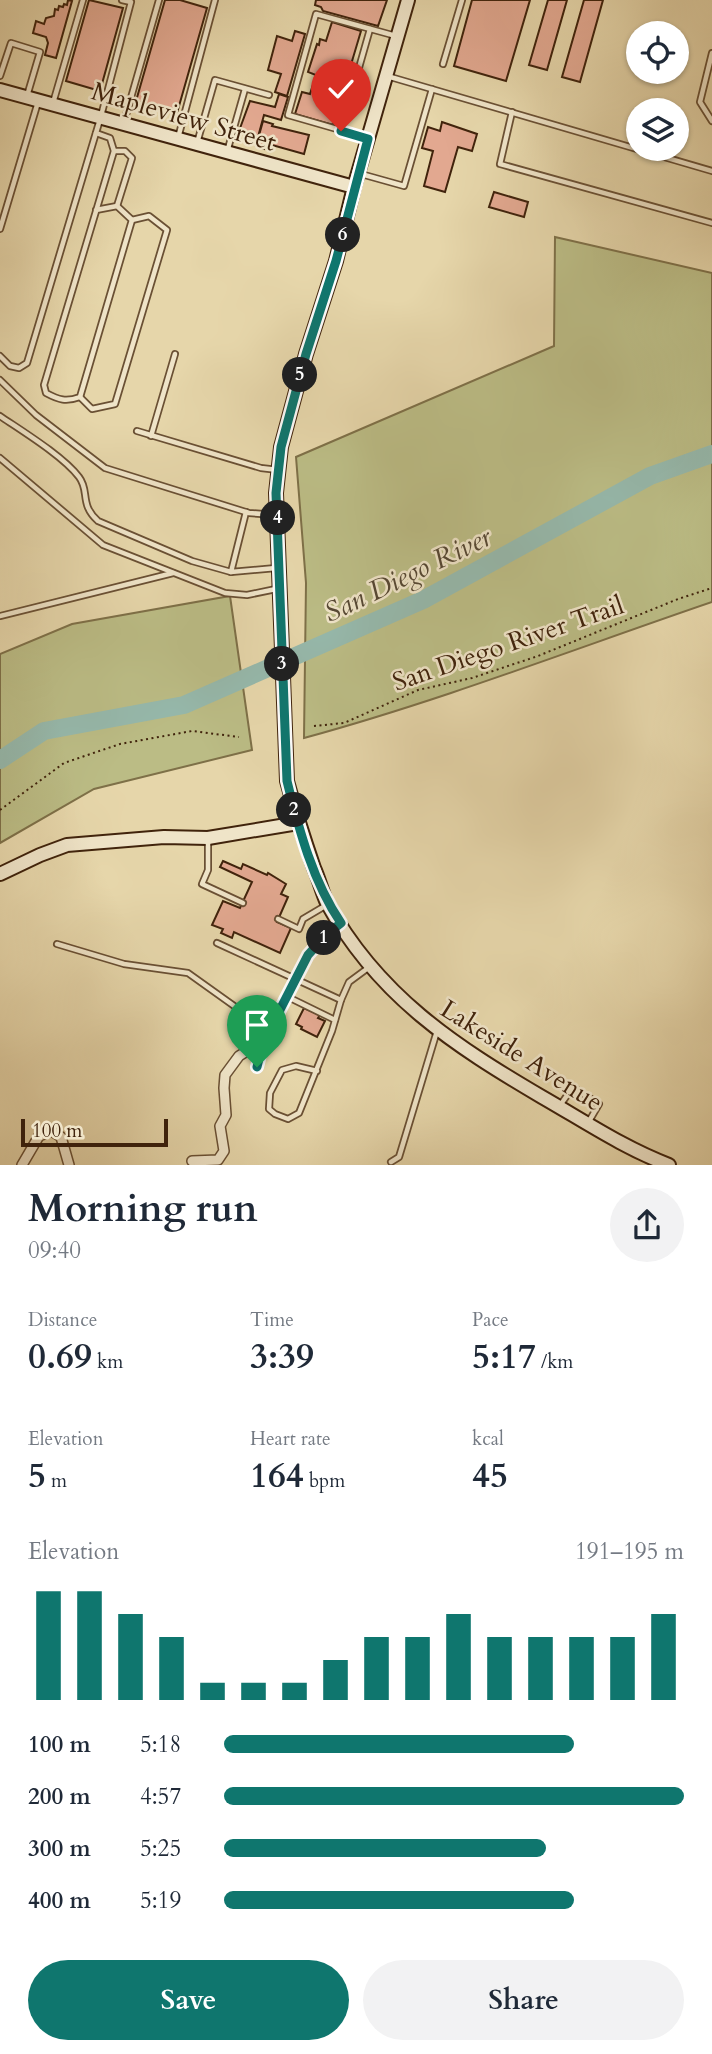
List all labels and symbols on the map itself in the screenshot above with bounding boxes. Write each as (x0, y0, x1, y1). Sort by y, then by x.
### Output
pin (311, 59, 371, 131)
street label: Mapleview Street (87, 73, 280, 160)
pin: 6 (326, 218, 360, 252)
pin: 5 (282, 358, 318, 392)
pin: 4 (260, 500, 296, 536)
water label: San Diego River (317, 518, 498, 632)
street label: San Diego River Trail (388, 587, 629, 699)
pin: 3 (264, 646, 300, 682)
pin: 2 (276, 792, 312, 828)
pin: 1 (306, 920, 342, 956)
street label: Lakeside Avenue (434, 991, 610, 1119)
pin (227, 995, 287, 1067)
scale bar (21, 1116, 168, 1148)

